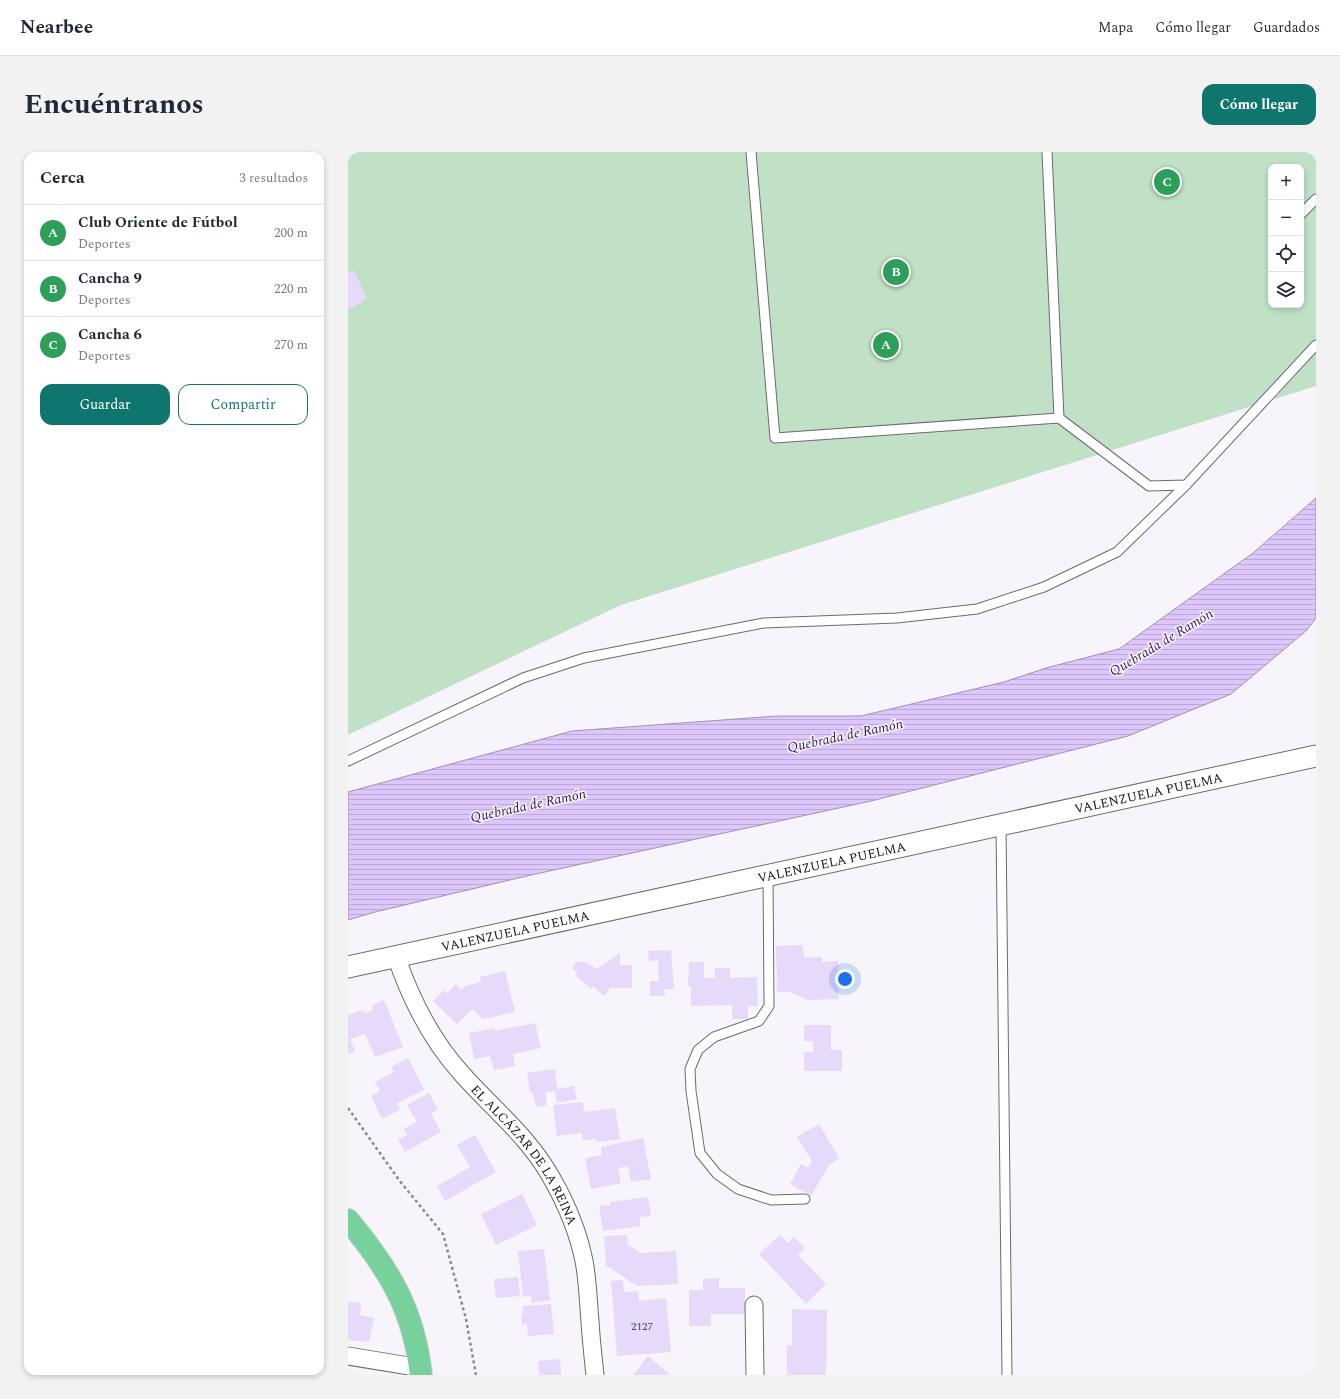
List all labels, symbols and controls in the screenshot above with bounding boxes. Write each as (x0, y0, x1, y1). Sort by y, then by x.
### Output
text: Nearbee (20, 13, 93, 42)
text: Mapa (1098, 17, 1133, 38)
text: Cómo llegar (1155, 17, 1231, 38)
text: Guardados (1253, 17, 1320, 38)
text: Encuéntranos (24, 83, 204, 126)
button: Cómo llegar (1202, 84, 1316, 125)
map controls (1268, 164, 1304, 308)
button: + (1268, 164, 1304, 200)
text: Cerca (40, 165, 85, 191)
pin: C (1154, 167, 1180, 197)
text: 3 resultados (239, 168, 308, 188)
button: − (1268, 200, 1304, 236)
text: Club Oriente de Fútbol (78, 211, 238, 234)
text: A (48, 223, 58, 243)
text: 200 m (274, 223, 308, 243)
text: Deportes (78, 234, 131, 254)
button: locate (1268, 236, 1304, 272)
pin: B (883, 257, 909, 287)
text: Cancha 9 (78, 267, 142, 290)
button: layers (1268, 272, 1304, 308)
text: B (48, 279, 58, 299)
text: 220 m (274, 279, 308, 299)
text: Deportes (78, 290, 131, 310)
text: Cancha 6 (78, 323, 142, 346)
pin: A (873, 330, 899, 360)
text: C (48, 335, 58, 355)
text: 270 m (274, 335, 308, 355)
text: Deportes (78, 346, 131, 366)
button: Guardar (40, 384, 170, 425)
button: Compartir (178, 384, 308, 425)
water label: Quebrada de Ramón (1105, 603, 1218, 682)
water label: Quebrada de Ramón (785, 713, 905, 758)
street label: VALENZUELA PUELMA (1072, 768, 1225, 819)
water label: Quebrada de Ramón (468, 783, 588, 828)
street label: VALENZUELA PUELMA (756, 837, 908, 888)
street label: VALENZUELA PUELMA (439, 906, 591, 957)
your location (835, 969, 855, 989)
street label: EL ALCÁZAR DE LA REINA (466, 1080, 582, 1228)
house number: 2127 (631, 1318, 653, 1335)

